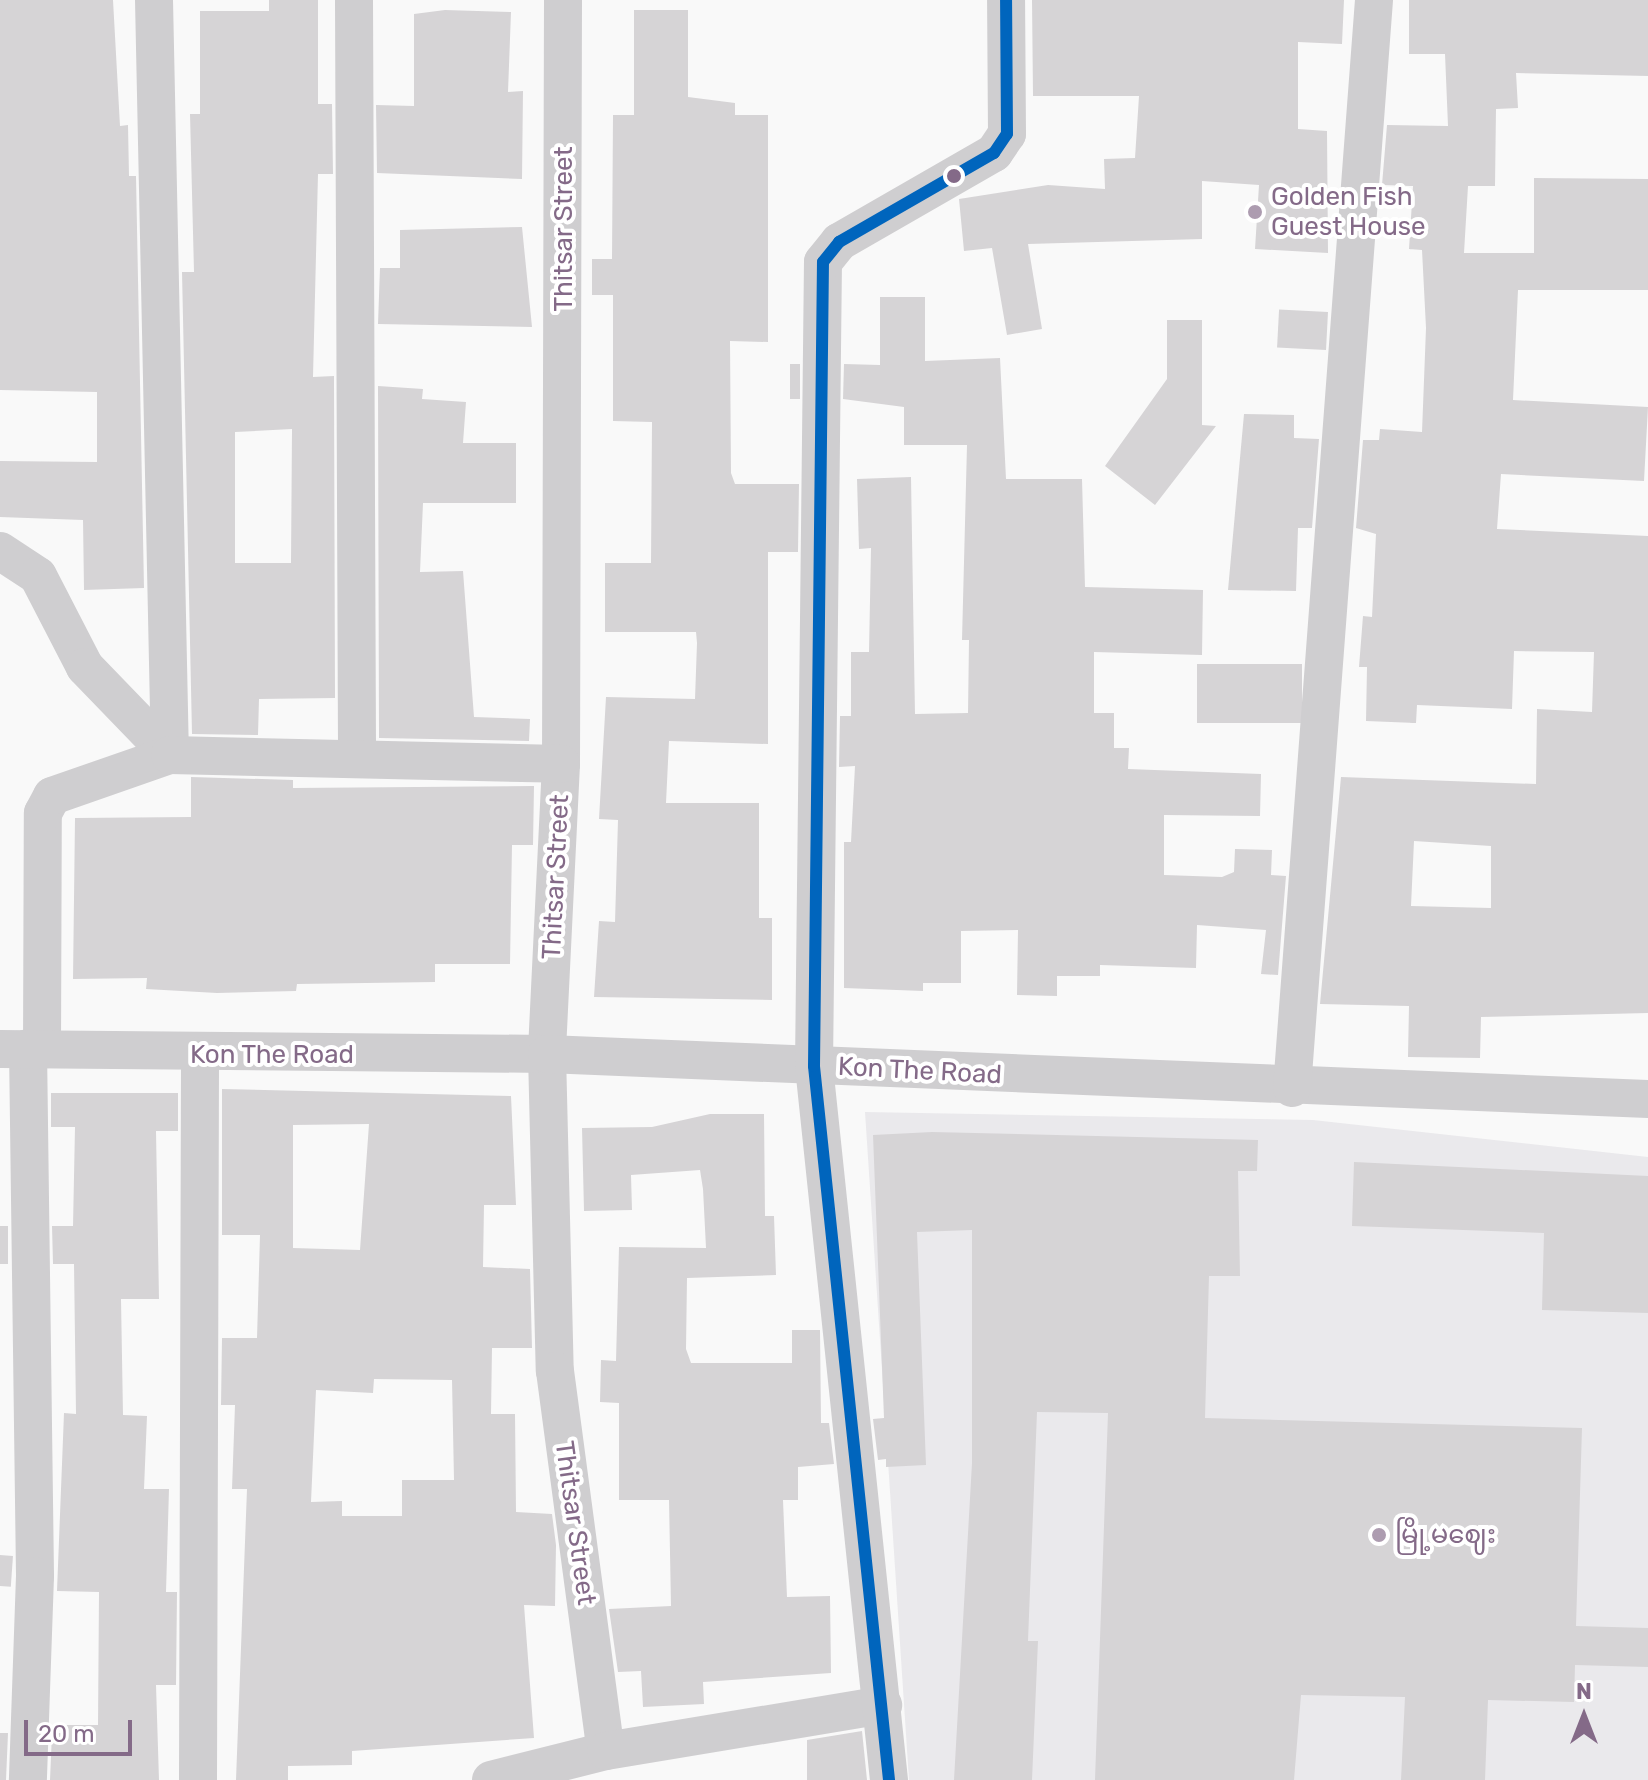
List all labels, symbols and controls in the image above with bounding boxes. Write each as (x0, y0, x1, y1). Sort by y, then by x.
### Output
street label: Thitsar Street (548, 146, 580, 312)
unlabelled marker (946, 168, 962, 184)
place label: Golden Fish Guest House (1271, 181, 1426, 242)
marker: Golden Fish Guest House (1246, 203, 1264, 221)
street label: Thitsar Street (536, 793, 576, 961)
street label: Kon The Road (190, 1039, 354, 1071)
street label: Kon The Road (837, 1051, 1003, 1091)
street label: Thitsar Street (548, 1439, 602, 1607)
place label: မြို့မဈေး (1395, 1519, 1496, 1551)
marker: မြို့မဈေး (1370, 1526, 1388, 1544)
north arrow (1544, 1676, 1624, 1756)
text: N (1576, 1678, 1592, 1705)
scale bar (28, 1704, 136, 1754)
text: 20 m (38, 1720, 95, 1748)

